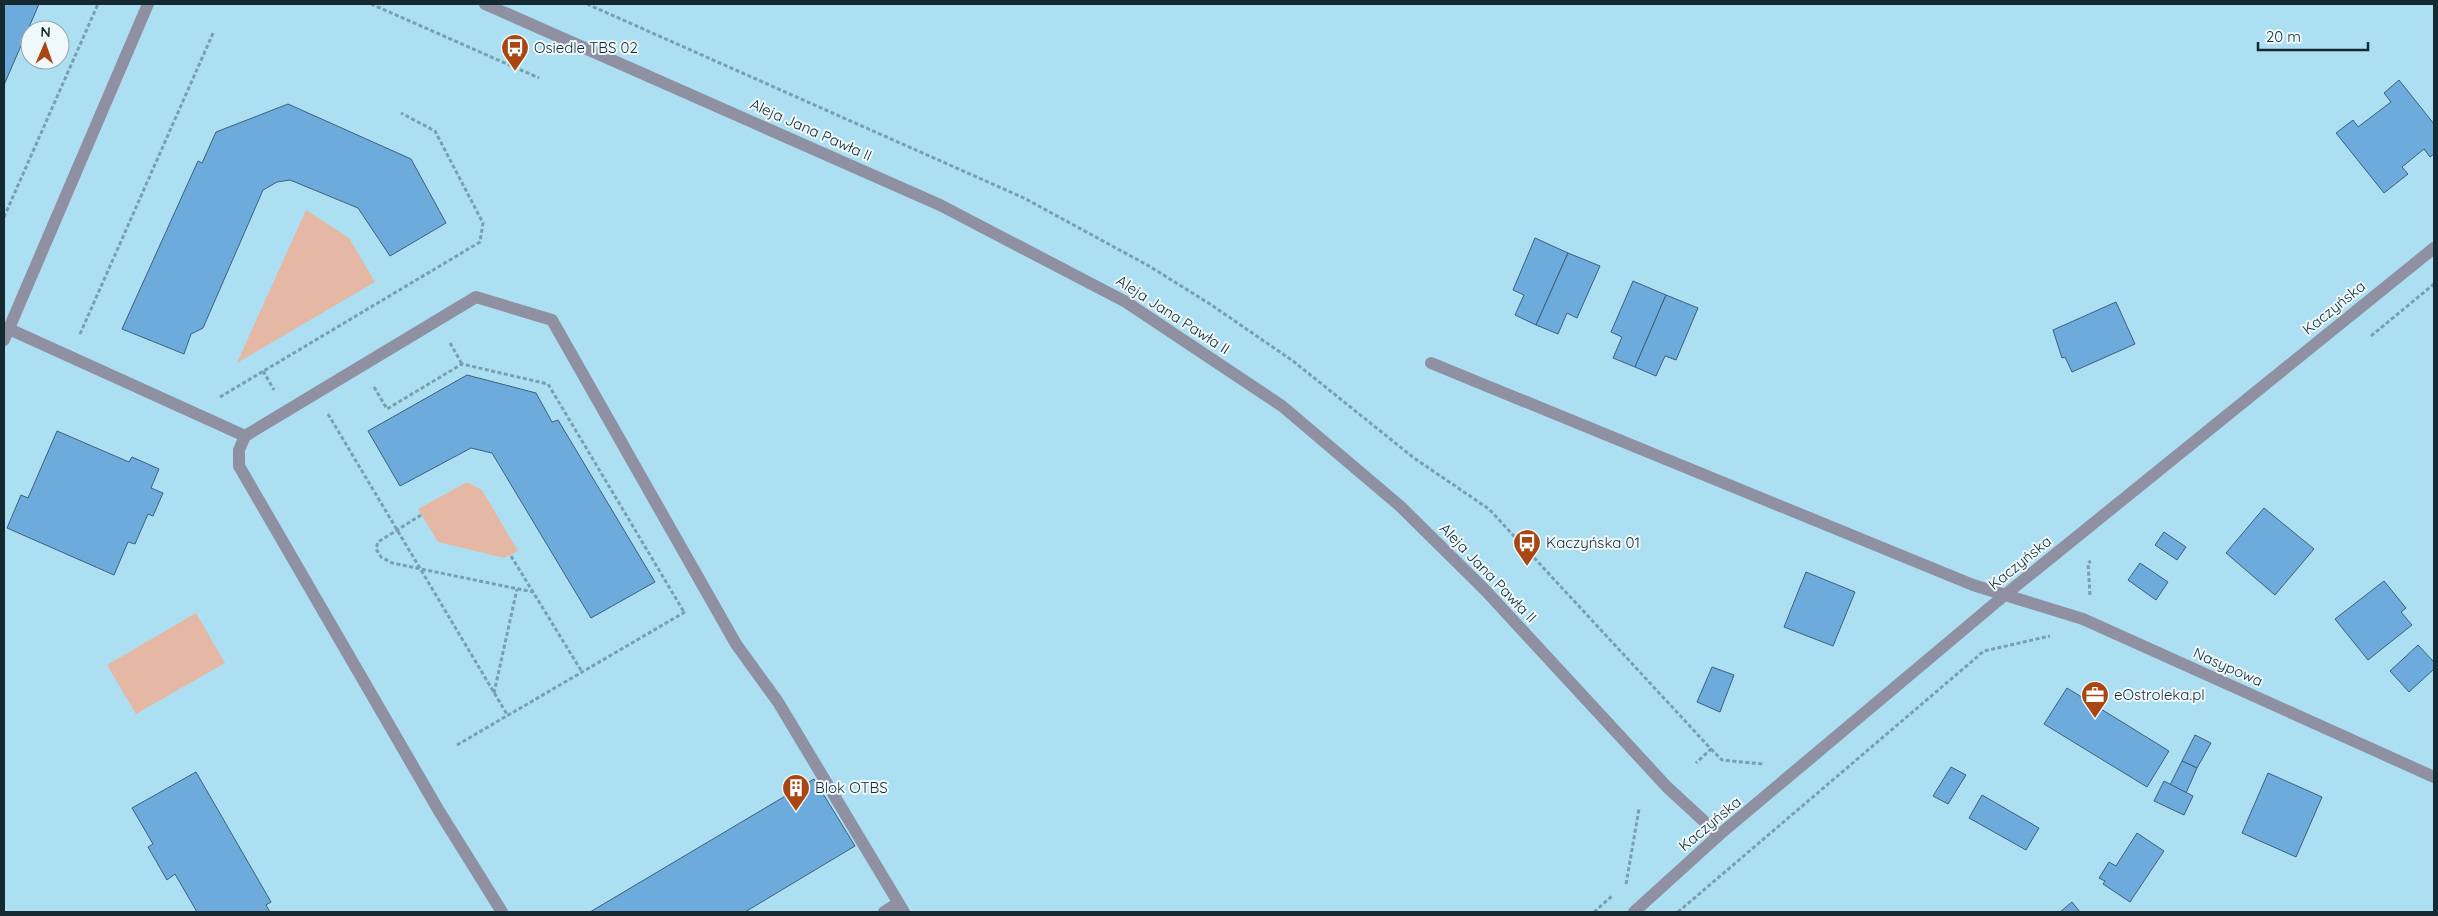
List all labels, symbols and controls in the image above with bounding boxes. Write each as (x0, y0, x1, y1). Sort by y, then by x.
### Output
north arrow (20, 20, 70, 70)
scale bar (2258, 20, 2368, 52)
text: N (40, 23, 51, 41)
text: 20 m (2266, 27, 2301, 46)
bus stop icon: Osiedle TBS 02 (500, 33, 530, 72)
place label: Osiedle TBS 02 (534, 38, 638, 57)
street label: Aleja Jana Pawła II (747, 94, 875, 165)
street label: Aleja Jana Pawła II (1113, 271, 1234, 358)
street label: Kaczyńska (2298, 276, 2369, 339)
street label: Aleja Jana Pawła II (1436, 519, 1541, 627)
bus stop icon: Kaczyńska 01 (1512, 528, 1542, 567)
street label: Kaczyńska (1984, 531, 2055, 594)
place label: Kaczyńska 01 (1546, 533, 1640, 552)
street label: Nasypowa (2190, 643, 2266, 690)
office icon: eOstroleka.pl (2080, 680, 2110, 719)
place label: eOstroleka.pl (2114, 685, 2205, 704)
building icon: Blok OTBS (781, 773, 811, 812)
place label: Blok OTBS (815, 778, 888, 797)
street label: Kaczyńska (1675, 792, 1745, 855)

